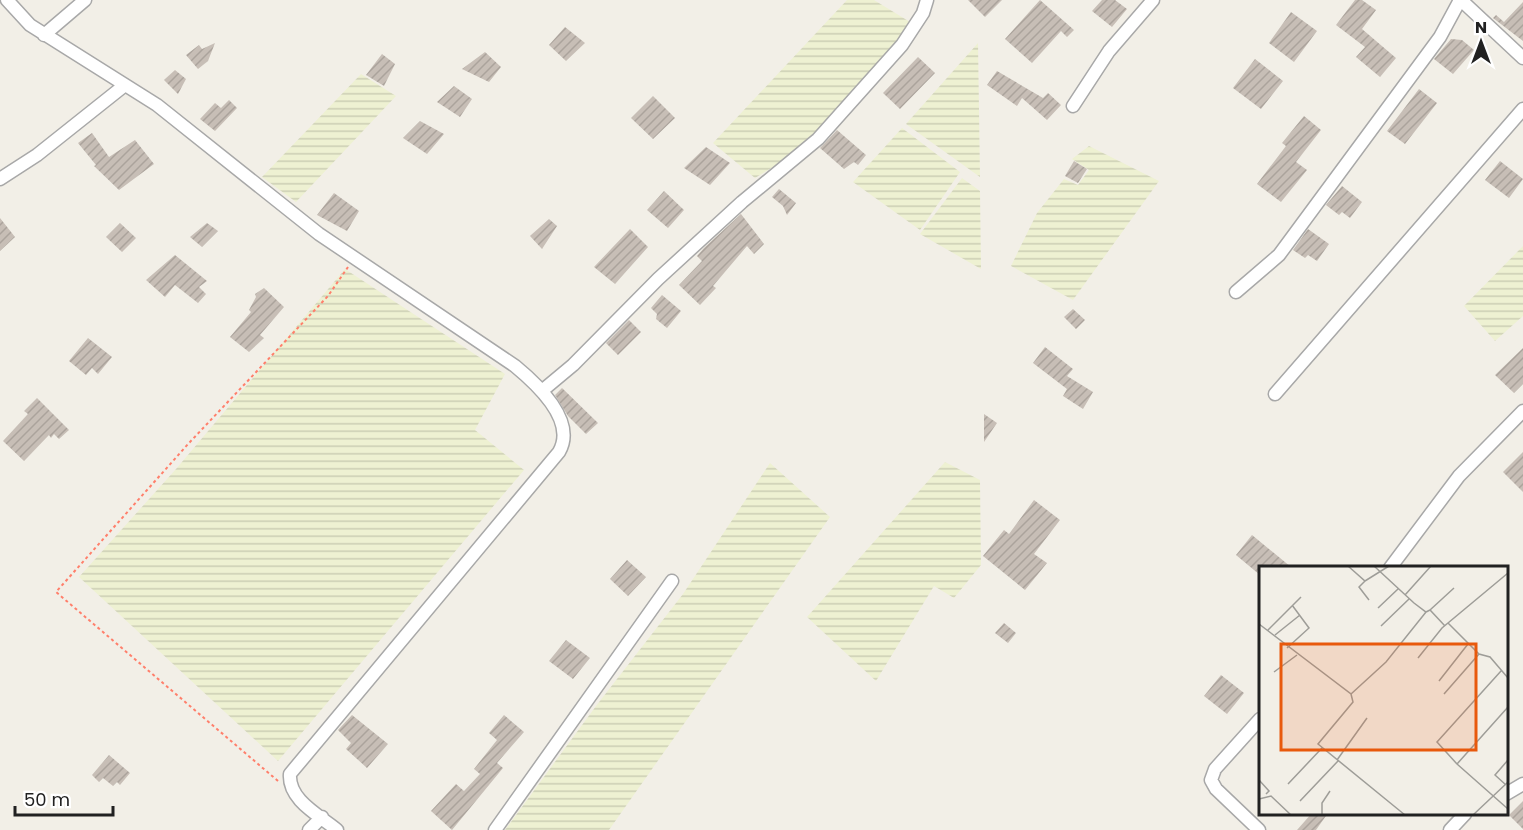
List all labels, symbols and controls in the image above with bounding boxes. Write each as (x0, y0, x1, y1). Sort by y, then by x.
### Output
north arrow (1451, 12, 1511, 72)
text: N (1475, 16, 1487, 39)
inset map (1259, 566, 1508, 815)
scale bar (15, 779, 112, 817)
text: 50 m (24, 787, 70, 812)

